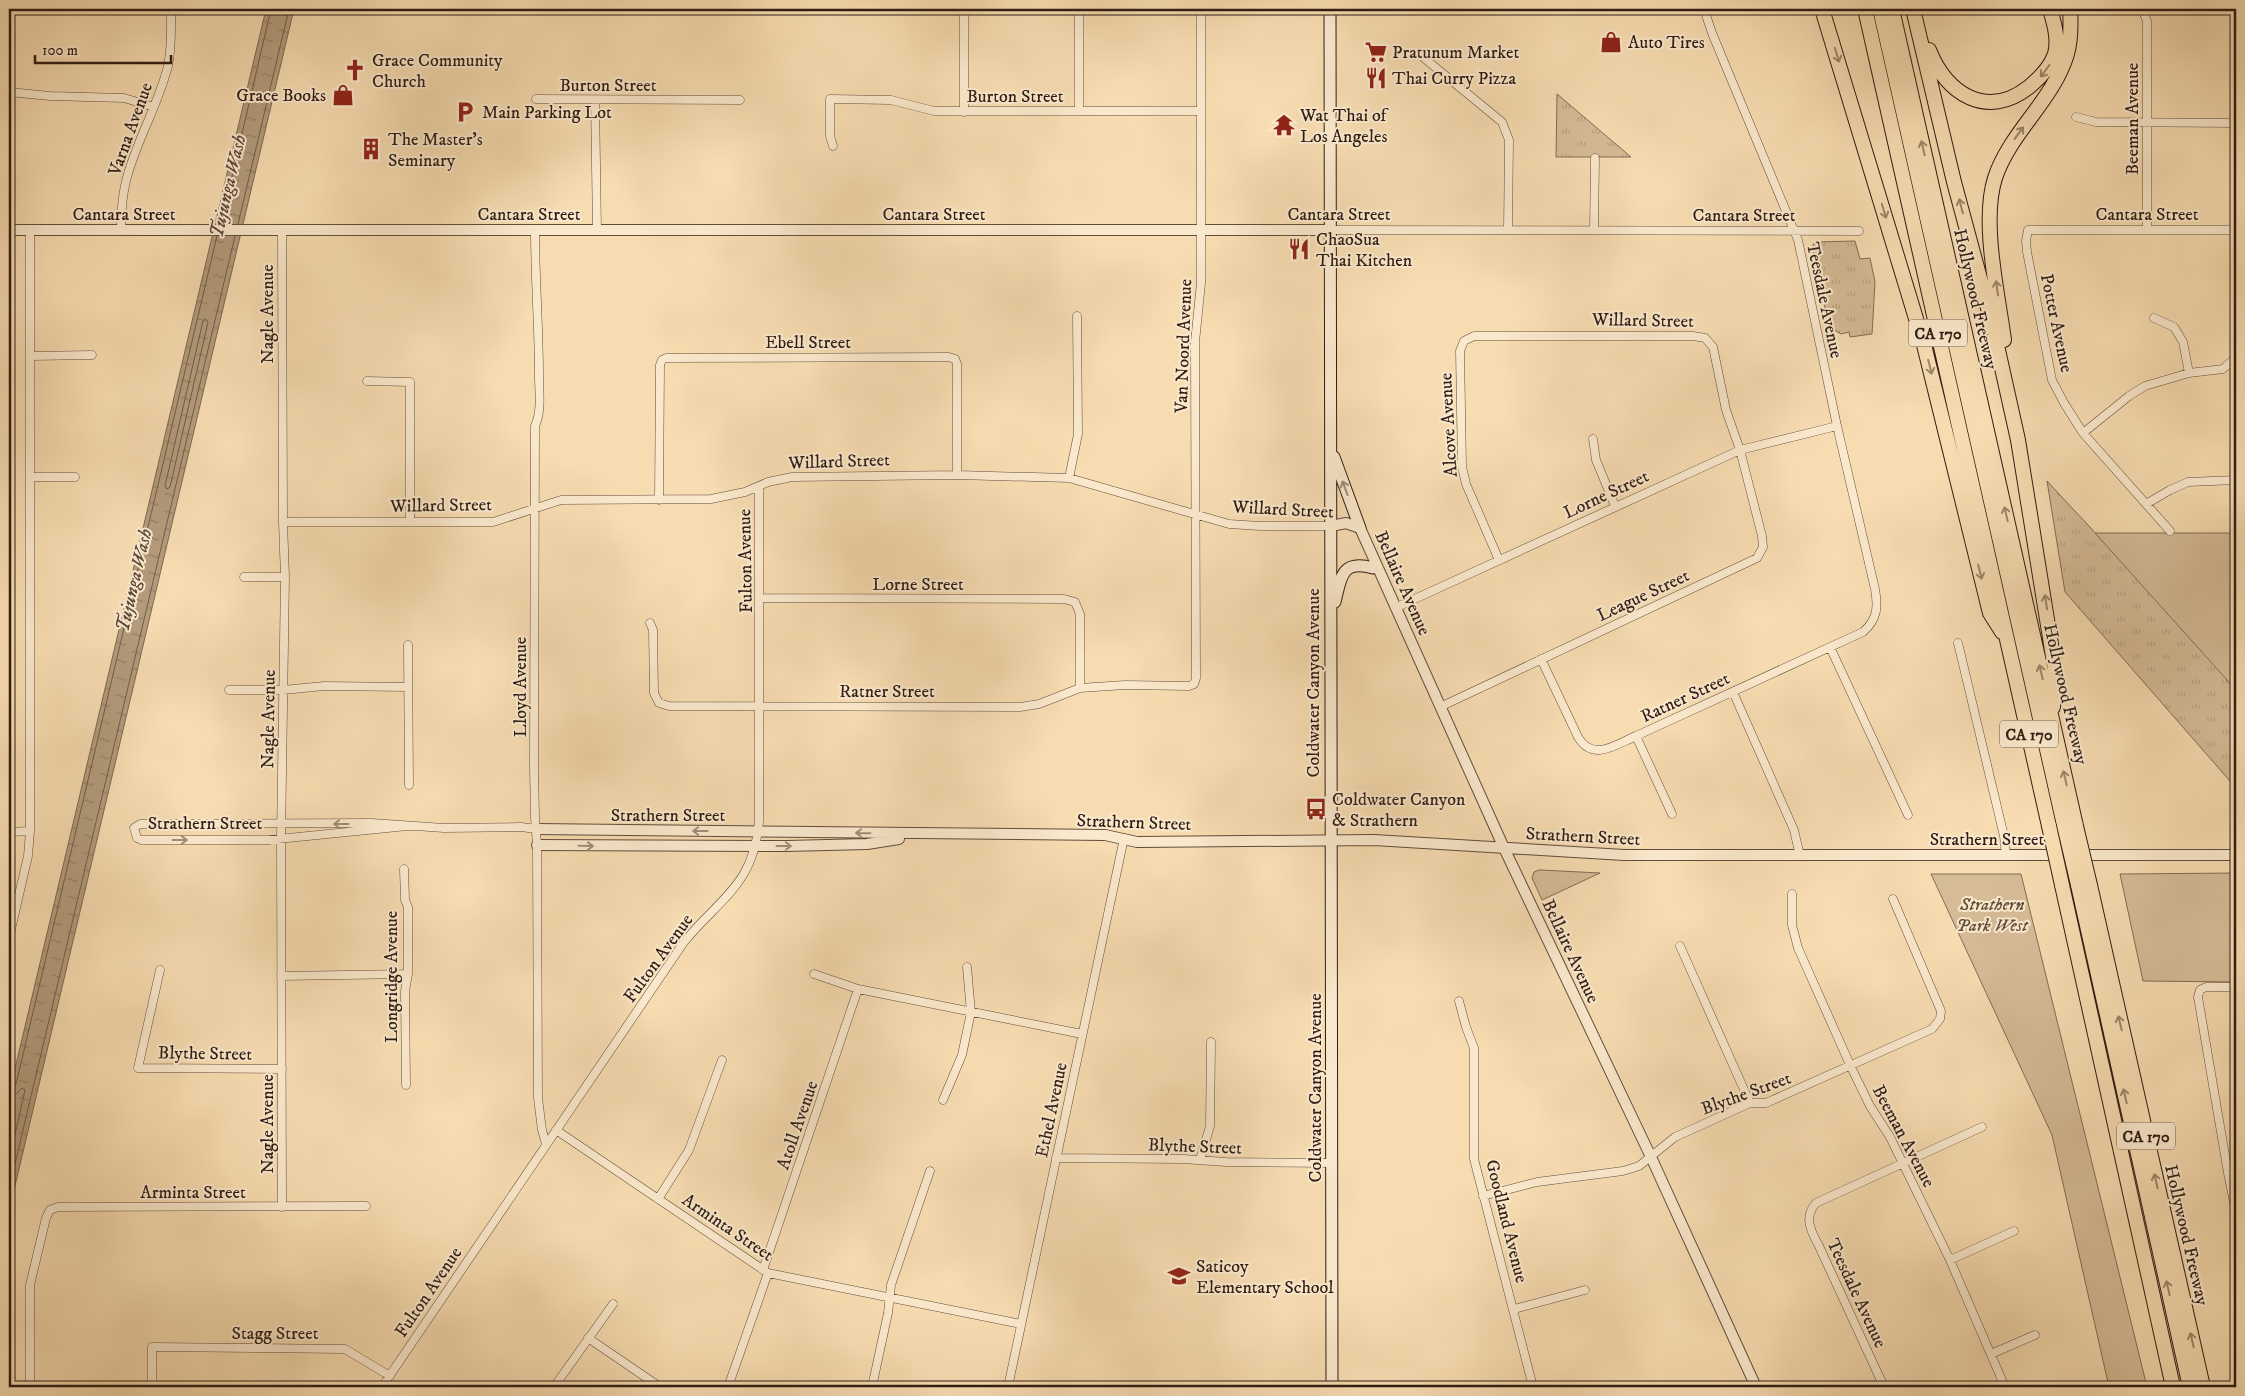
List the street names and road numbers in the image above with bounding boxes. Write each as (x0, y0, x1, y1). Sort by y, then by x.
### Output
street label: Beeman Avenue (2122, 63, 2144, 175)
street label: Burton Street (559, 75, 657, 97)
street label: Varna Avenue (104, 80, 158, 180)
street label: Burton Street (966, 86, 1064, 108)
street label: Cantara Street (72, 204, 176, 226)
street label: Cantara Street (477, 204, 581, 226)
street label: Cantara Street (882, 204, 986, 226)
street label: Cantara Street (1287, 204, 1391, 226)
street label: Cantara Street (2095, 204, 2199, 226)
street label: Cantara Street (1692, 205, 1796, 227)
street label: Hollywood Freeway (1948, 227, 2002, 372)
street label: Teesdale Avenue (1801, 240, 1847, 360)
street label: Nagle Avenue (257, 264, 279, 364)
street label: Potter Avenue (2035, 272, 2077, 375)
street label: Van Noord Avenue (1171, 278, 1197, 415)
street label: Willard Street (1591, 309, 1694, 333)
road number: CA 170 (1909, 319, 1967, 346)
street label: Ebell Street (765, 332, 851, 354)
street label: Alcove Avenue (1435, 372, 1463, 478)
street label: Willard Street (787, 449, 890, 475)
street label: Lorne Street (1560, 465, 1653, 524)
street label: Willard Street (389, 494, 492, 518)
street label: Willard Street (1231, 496, 1334, 524)
street label: Fulton Avenue (734, 509, 758, 613)
street label: Bellaire Avenue (1369, 528, 1435, 639)
street label: League Street (1594, 565, 1693, 627)
street label: Lorne Street (872, 574, 964, 596)
street label: Coldwater Canyon Avenue (1303, 588, 1325, 778)
street label: Hollywood Freeway (2038, 622, 2092, 767)
street label: Lloyd Avenue (510, 637, 532, 737)
street label: Ratner Street (1638, 668, 1733, 728)
street label: Nagle Avenue (257, 669, 281, 769)
street label: Ratner Street (839, 681, 935, 703)
road number: CA 170 (2000, 721, 2058, 748)
street label: Strathern Street (611, 805, 726, 827)
street label: Strathern Street (1076, 810, 1192, 836)
street label: Strathern Street (148, 813, 263, 835)
street label: Strathern Street (1525, 823, 1641, 851)
street label: Strathern Street (1930, 829, 2045, 851)
street label: Bellaire Avenue (1536, 896, 1604, 1007)
street label: Fulton Avenue (619, 910, 698, 1007)
street label: Longridge Avenue (381, 911, 403, 1043)
street label: Coldwater Canyon Avenue (1305, 993, 1327, 1183)
street label: Blythe Street (158, 1042, 252, 1066)
street label: Ethel Avenue (1031, 1061, 1073, 1160)
street label: Blythe Street (1698, 1067, 1795, 1120)
street label: Nagle Avenue (257, 1074, 279, 1174)
street label: Atoll Avenue (772, 1078, 823, 1173)
street label: Beeman Avenue (1867, 1082, 1939, 1191)
road number: CA 170 (2117, 1122, 2175, 1150)
street label: Blythe Street (1148, 1134, 1243, 1160)
street label: Goodland Avenue (1480, 1157, 1532, 1285)
street label: Hollywood Freeway (2159, 1163, 2213, 1308)
street label: Arminta Street (140, 1182, 246, 1204)
street label: Arminta Street (678, 1189, 778, 1267)
street label: Teesdale Avenue (1821, 1235, 1891, 1352)
street label: Fulton Avenue (391, 1243, 467, 1342)
street label: Stagg Street (232, 1323, 319, 1345)

